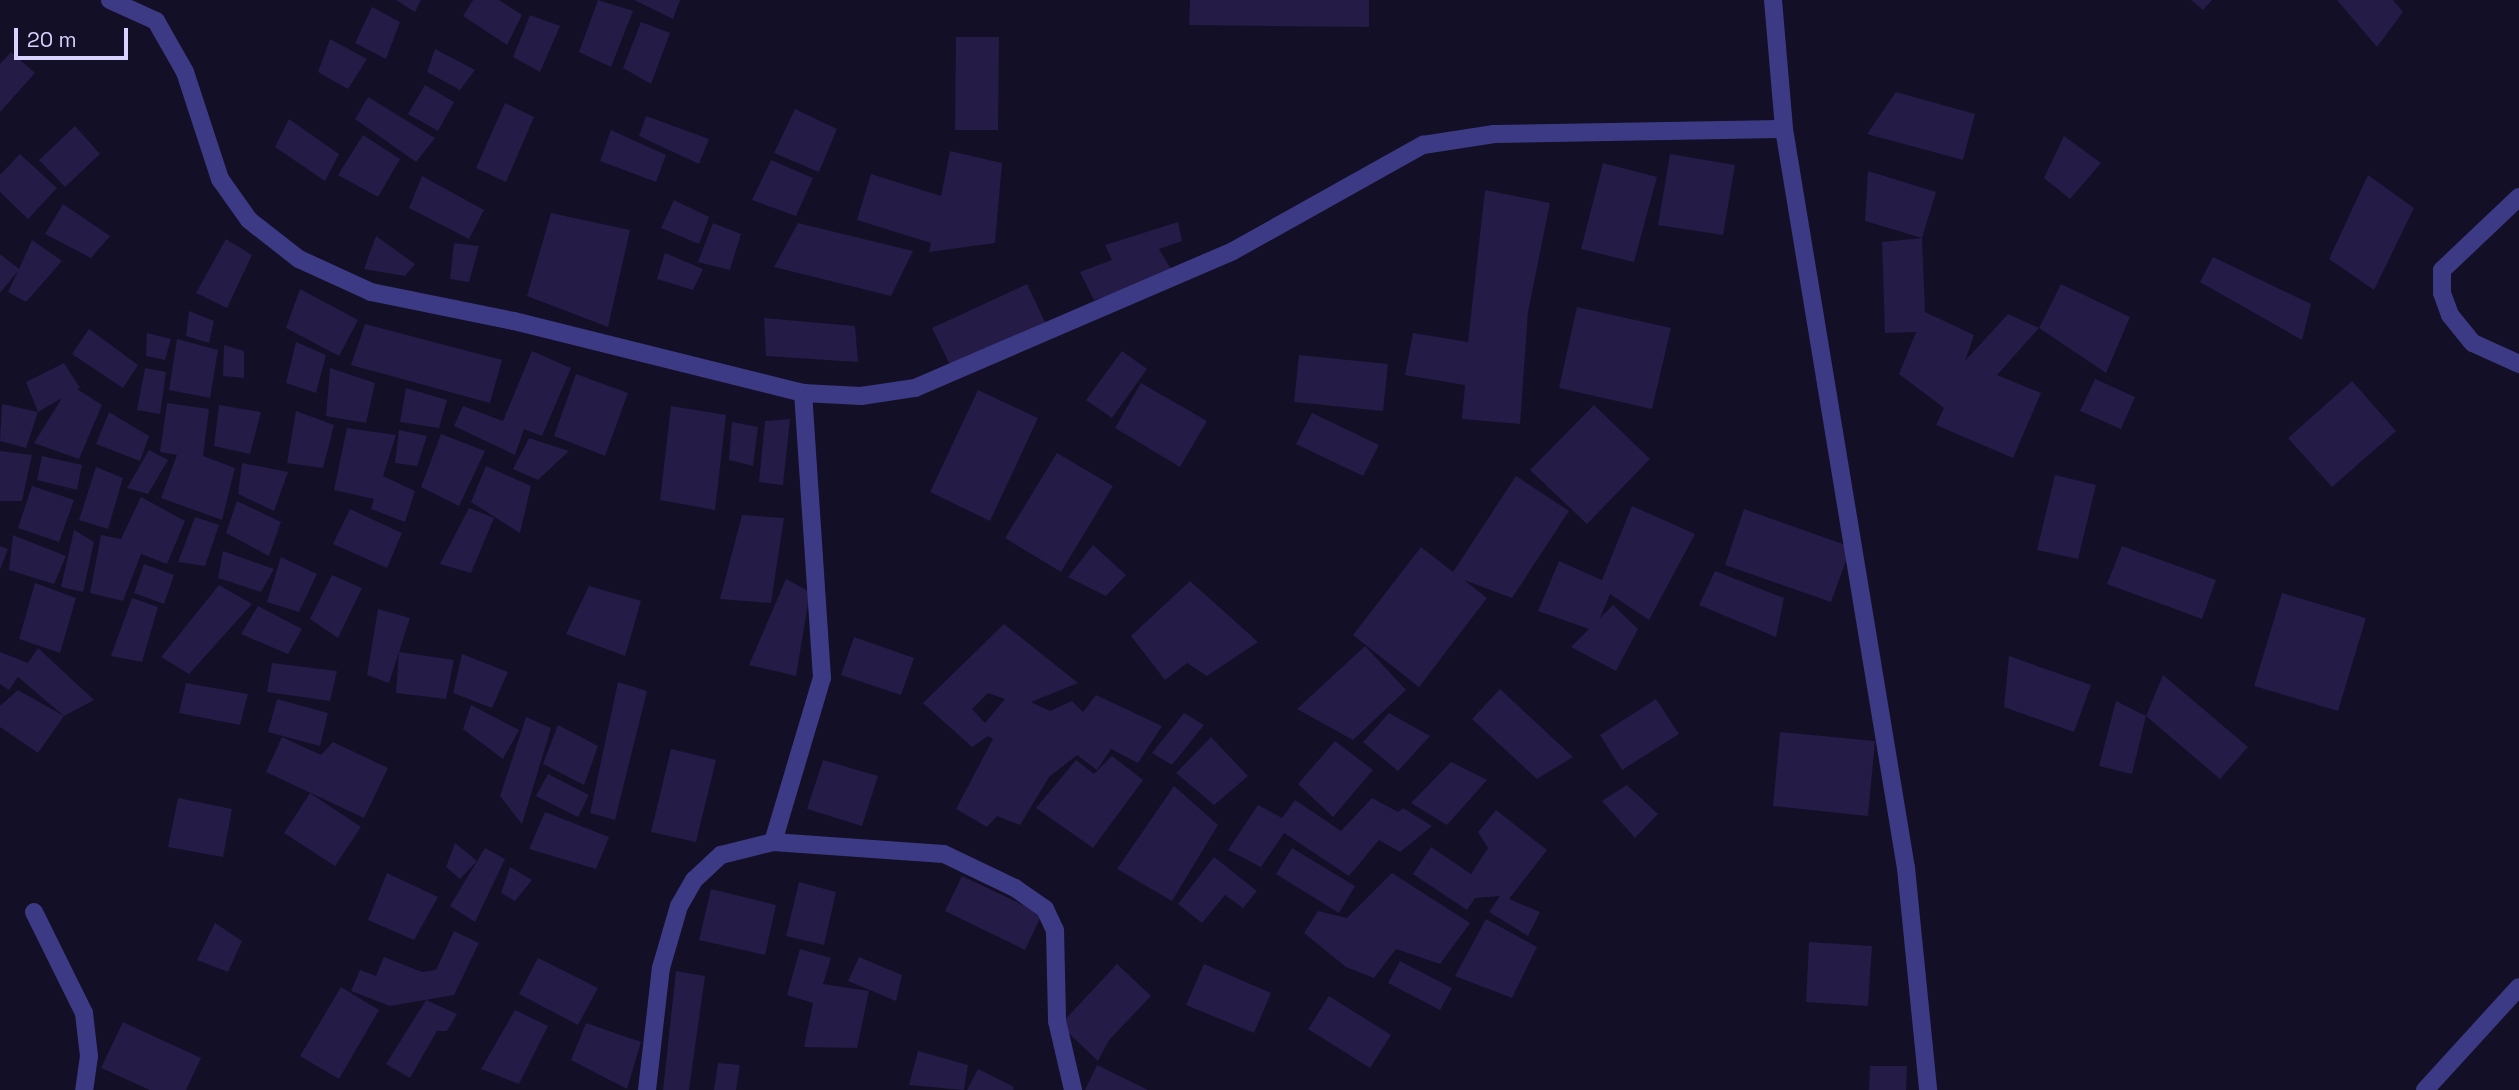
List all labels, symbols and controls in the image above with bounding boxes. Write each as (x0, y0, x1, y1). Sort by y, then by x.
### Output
scale bar (18, 14, 131, 58)
text: 20 m (27, 26, 77, 53)

